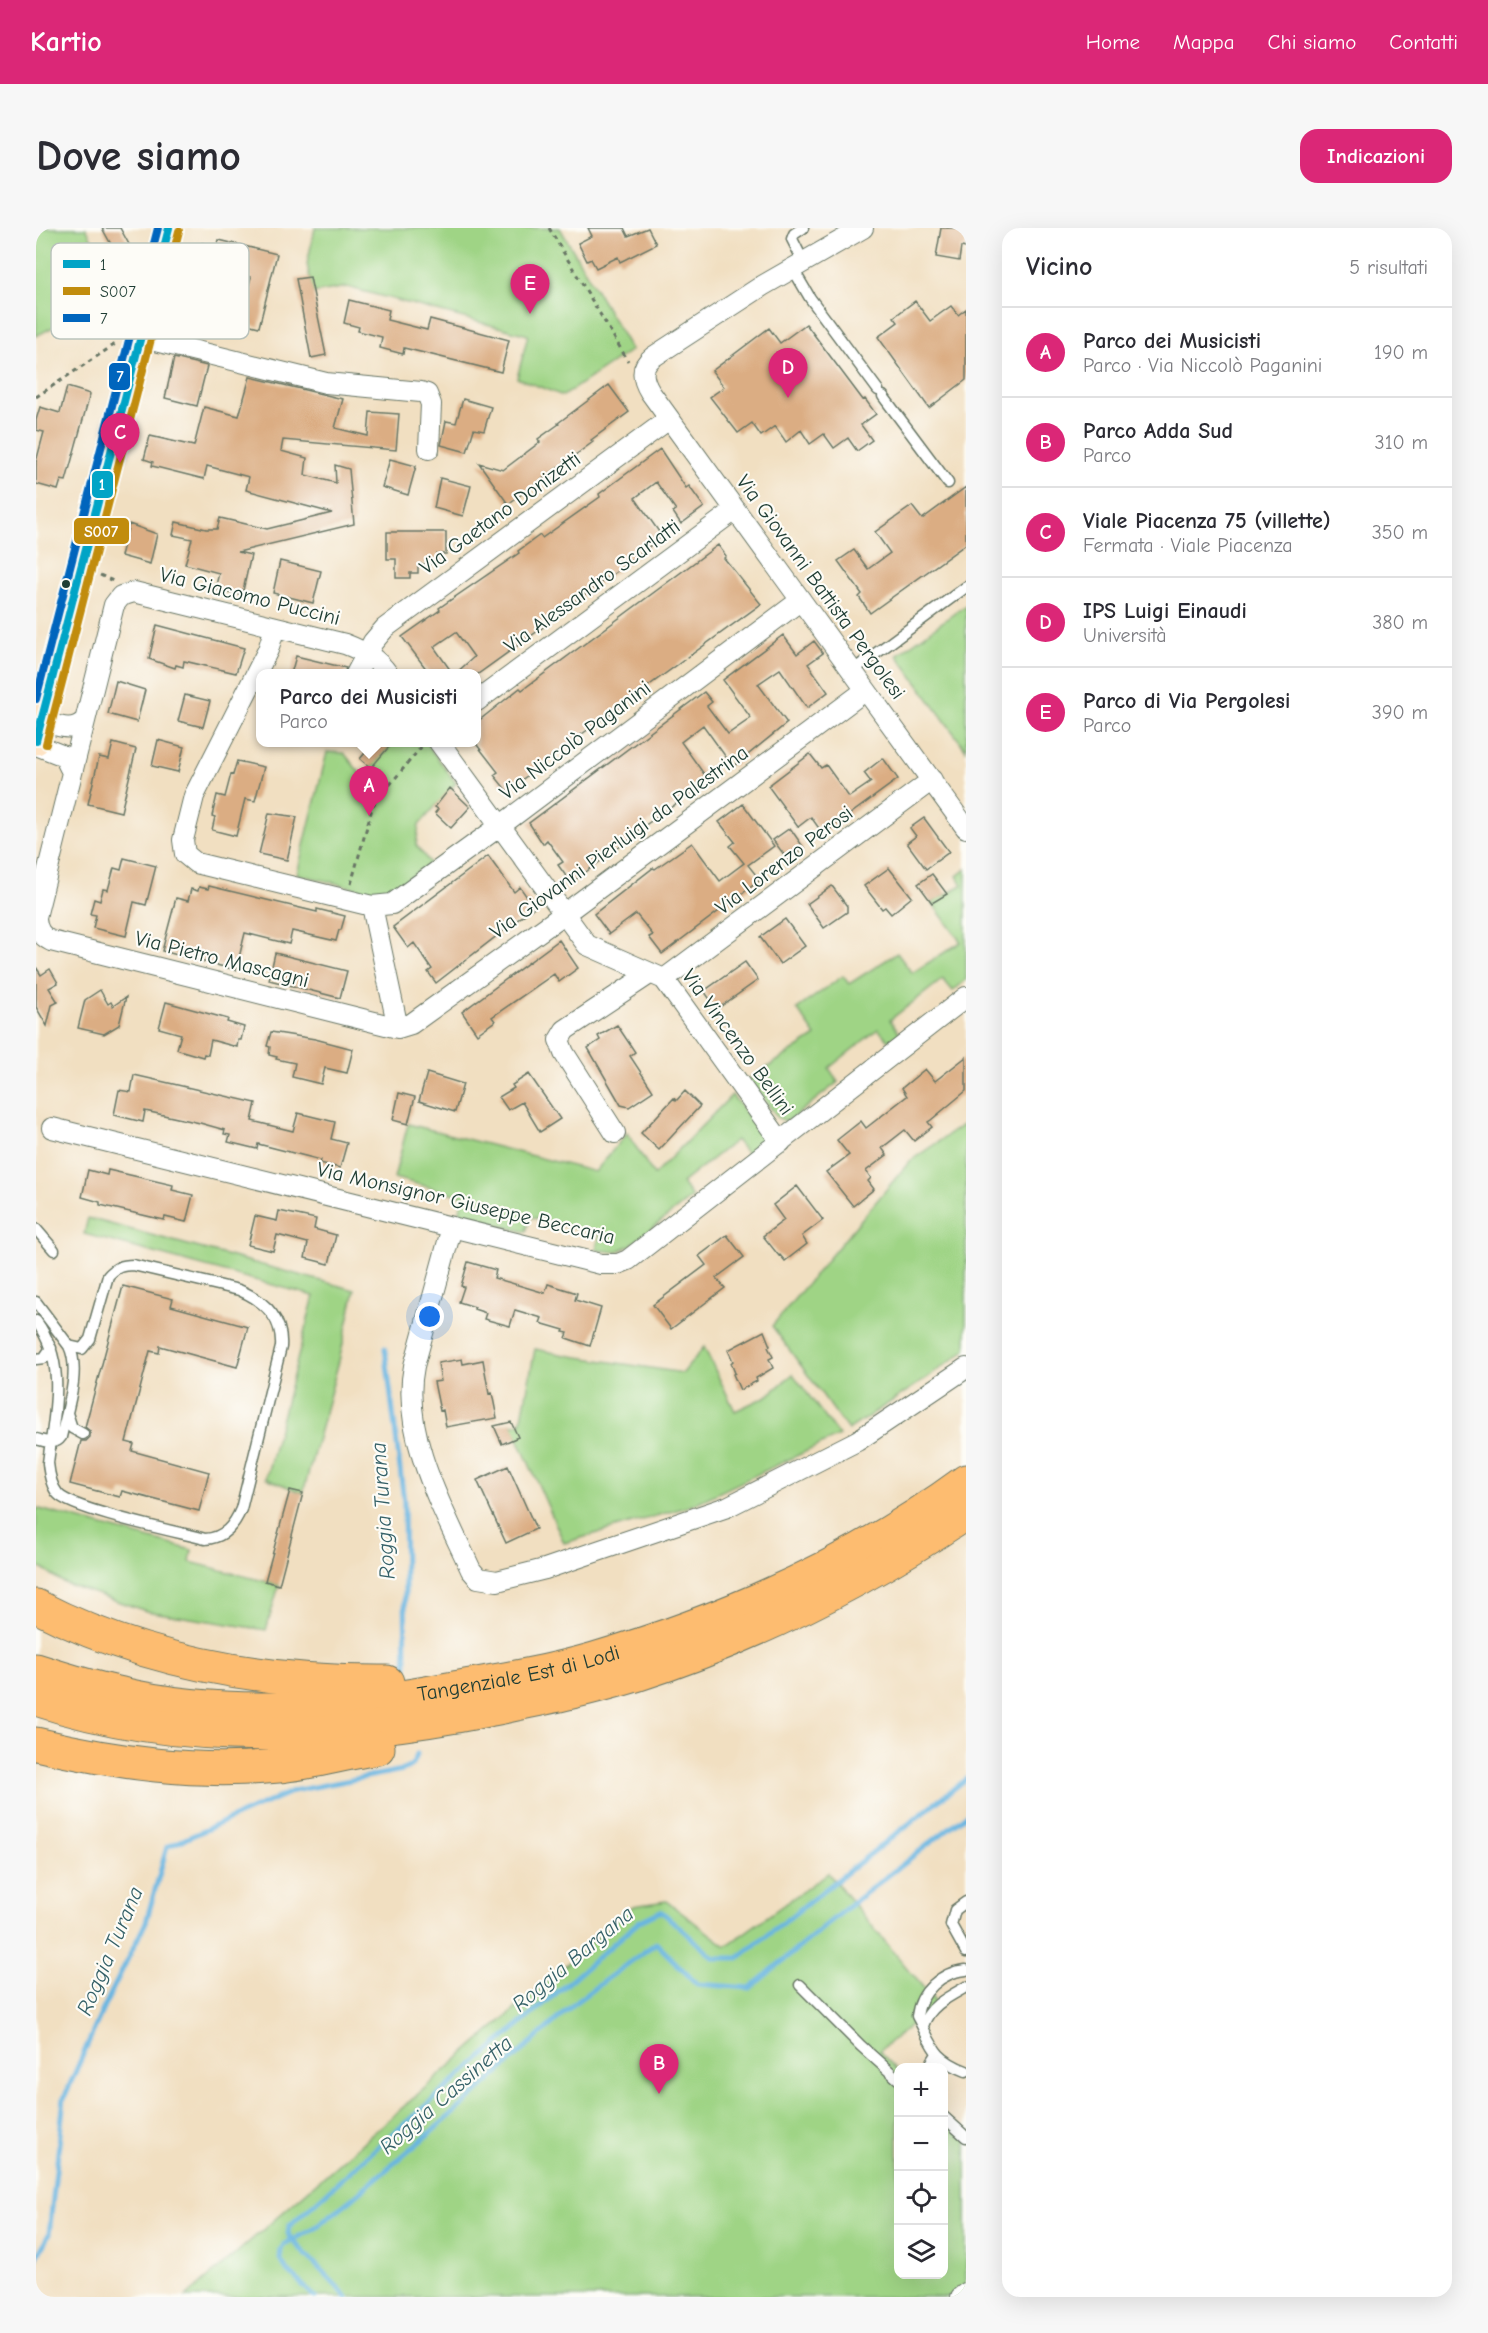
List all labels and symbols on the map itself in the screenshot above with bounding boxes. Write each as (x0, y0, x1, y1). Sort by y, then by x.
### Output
legend (51, 243, 249, 339)
text: 1 (100, 256, 106, 274)
pin: E (510, 264, 550, 314)
text: S007 (100, 283, 136, 301)
text: 7 (100, 310, 108, 328)
pin: D (768, 348, 807, 398)
line badge: 7 (108, 362, 131, 391)
text: 7 (116, 368, 124, 386)
pin: C (100, 414, 140, 463)
street label: Via Gaetano Donizetti (415, 447, 585, 579)
line badge: 1 (91, 470, 114, 499)
street label: Via Giovanni Battista Pergolesi (732, 470, 910, 704)
text: 1 (99, 476, 105, 494)
street label: Via Alessandro Scarlatti (499, 514, 685, 658)
line badge: S007 (73, 517, 130, 545)
text: S007 (84, 523, 119, 541)
street label: Via Giacomo Puccini (157, 562, 343, 630)
unlabelled marker (60, 578, 72, 590)
street label: Via Niccolò Paganini (495, 675, 655, 805)
street label: Via Giovanni Pierluigi da Palestrina (485, 740, 753, 944)
pin: A (350, 766, 388, 816)
street label: Via Lorenzo Perosi (711, 801, 857, 919)
street label: Via Pietro Mascagni (132, 926, 312, 992)
street label: Via Vincenzo Bellini (677, 964, 799, 1120)
street label: Via Monsignor Giuseppe Beccaria (315, 1157, 617, 1249)
your location (415, 1302, 444, 1331)
water label: Roggia Turana (365, 1442, 401, 1580)
street label: Tangenziale Est di Lodi (416, 1640, 623, 1706)
water label: Roggia Turana (71, 1883, 149, 2019)
water label: Roggia Bargana (507, 1901, 639, 2017)
water label: Roggia Cassinetta (374, 2030, 518, 2160)
pin: B (640, 2044, 678, 2094)

